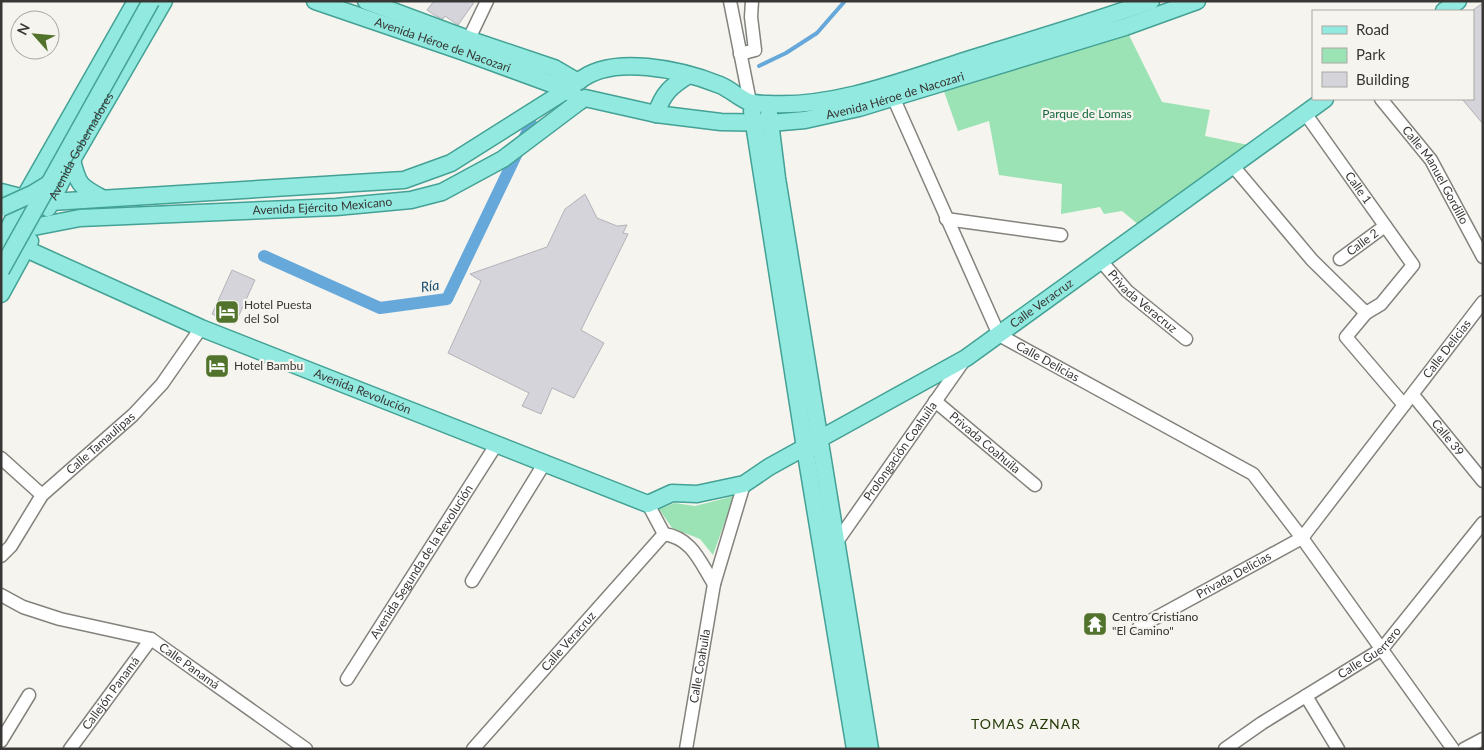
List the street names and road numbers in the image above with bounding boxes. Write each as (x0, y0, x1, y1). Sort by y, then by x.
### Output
street label: Avenida Héroe de Nacozari (373, 14, 513, 75)
street label: Avenida Héroe de Nacozari (824, 68, 966, 122)
street label: Avenida Gobernadores (45, 90, 116, 202)
street label: Calle Manuel Gordillo (1399, 123, 1472, 227)
street label: Calle 1 (1342, 169, 1375, 207)
street label: Avenida Ejército Mexicano (252, 194, 393, 218)
street label: Calle 2 (1343, 225, 1381, 259)
street label: Privada Veracruz (1105, 266, 1181, 336)
street label: Calle Veracruz (1007, 275, 1076, 331)
street label: Calle Delicias (1419, 316, 1474, 381)
street label: Calle Delicias (1014, 338, 1082, 385)
street label: Avenida Revolución (312, 365, 413, 417)
street label: Prolongación Coahuila (860, 399, 940, 503)
street label: Privada Coahuila (947, 408, 1024, 476)
street label: Calle Tamaulipas (63, 409, 138, 477)
street label: Calle 39 (1429, 416, 1468, 459)
street label: Avenida Segunda de la Revolución (367, 482, 476, 641)
street label: Privada Delicias (1193, 548, 1274, 601)
street label: Calle Veracruz (538, 608, 599, 674)
street label: Calle Guerrero (1335, 623, 1404, 681)
street label: Calle Coahuila (686, 628, 713, 704)
street label: Calle Panamá (156, 639, 223, 692)
street label: Callejón Panamá (79, 654, 142, 733)

